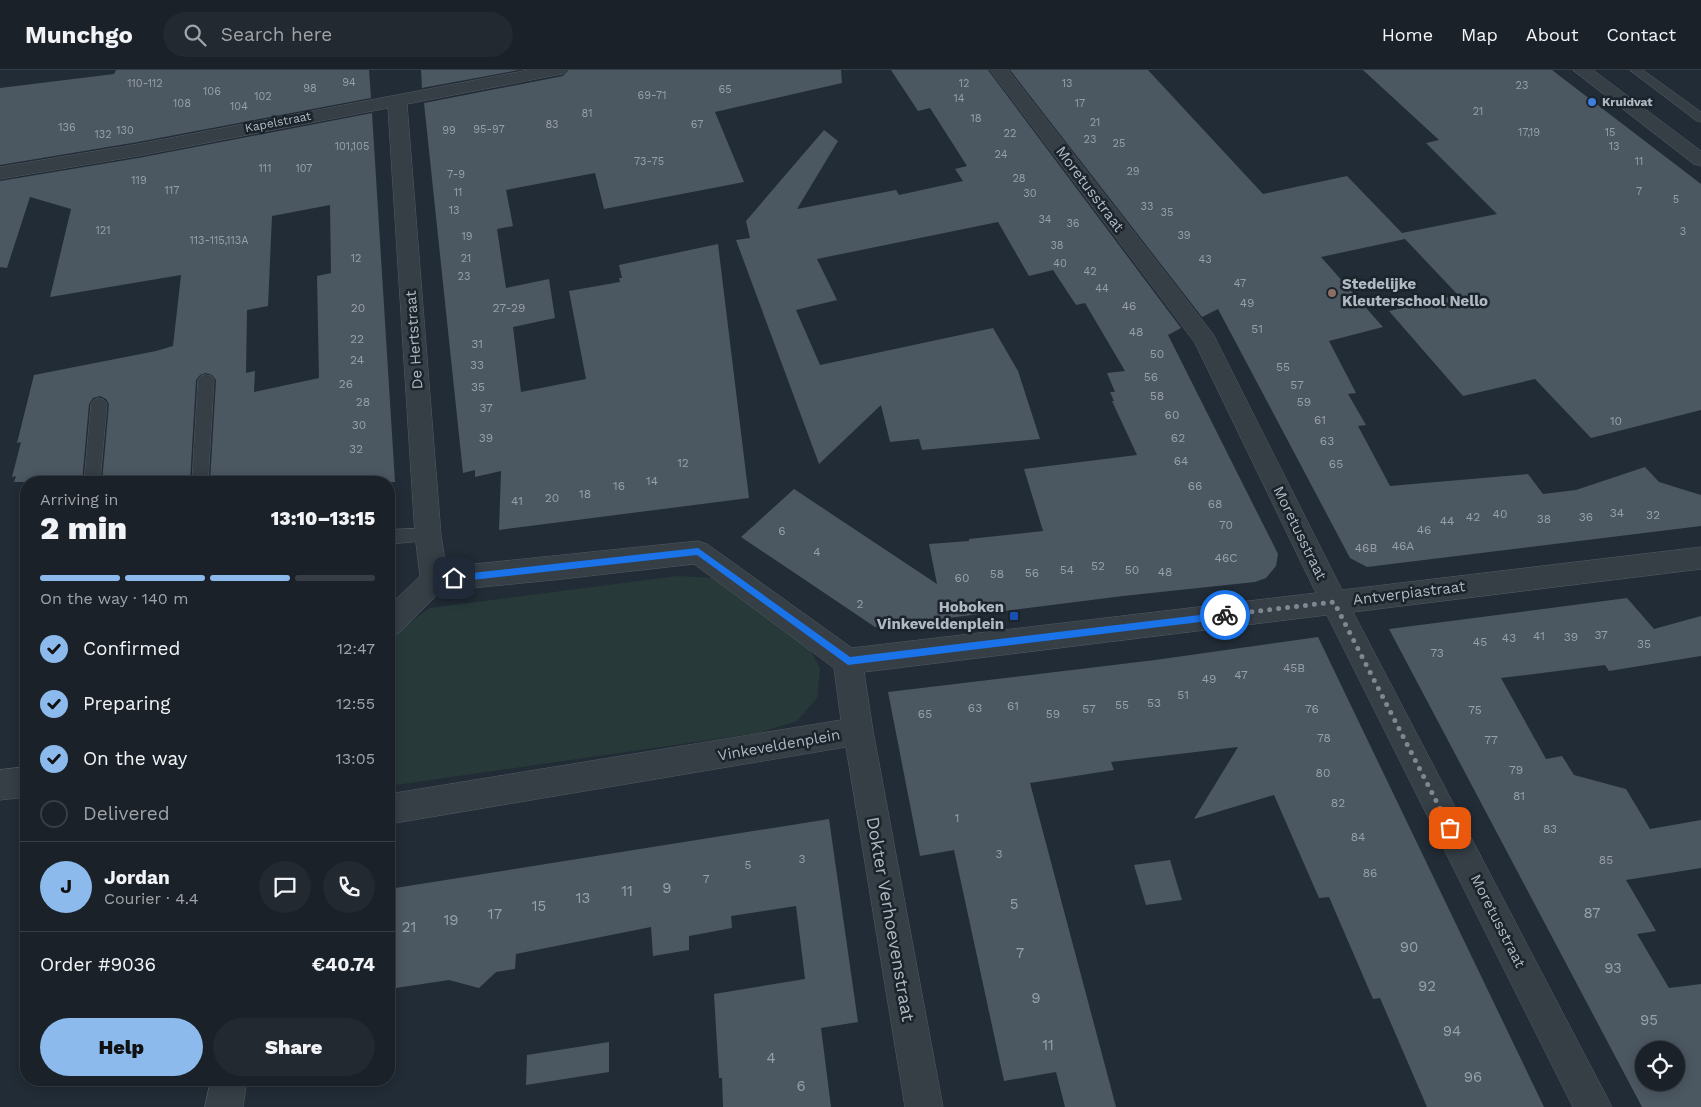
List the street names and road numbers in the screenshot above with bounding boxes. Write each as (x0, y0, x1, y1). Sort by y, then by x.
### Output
street label: Kapelstraat (244, 109, 312, 135)
street label: Moretusstraat (1052, 143, 1128, 236)
street label: De Hertstraat (402, 289, 426, 390)
street label: Moretusstraat (1269, 483, 1331, 584)
street label: Antverpiastraat (1352, 577, 1467, 609)
street label: Vinkeveldenplein (716, 725, 842, 765)
street label: Dokter Verhoevenstraat (863, 815, 919, 1023)
street label: Moretusstraat (1467, 871, 1530, 971)

